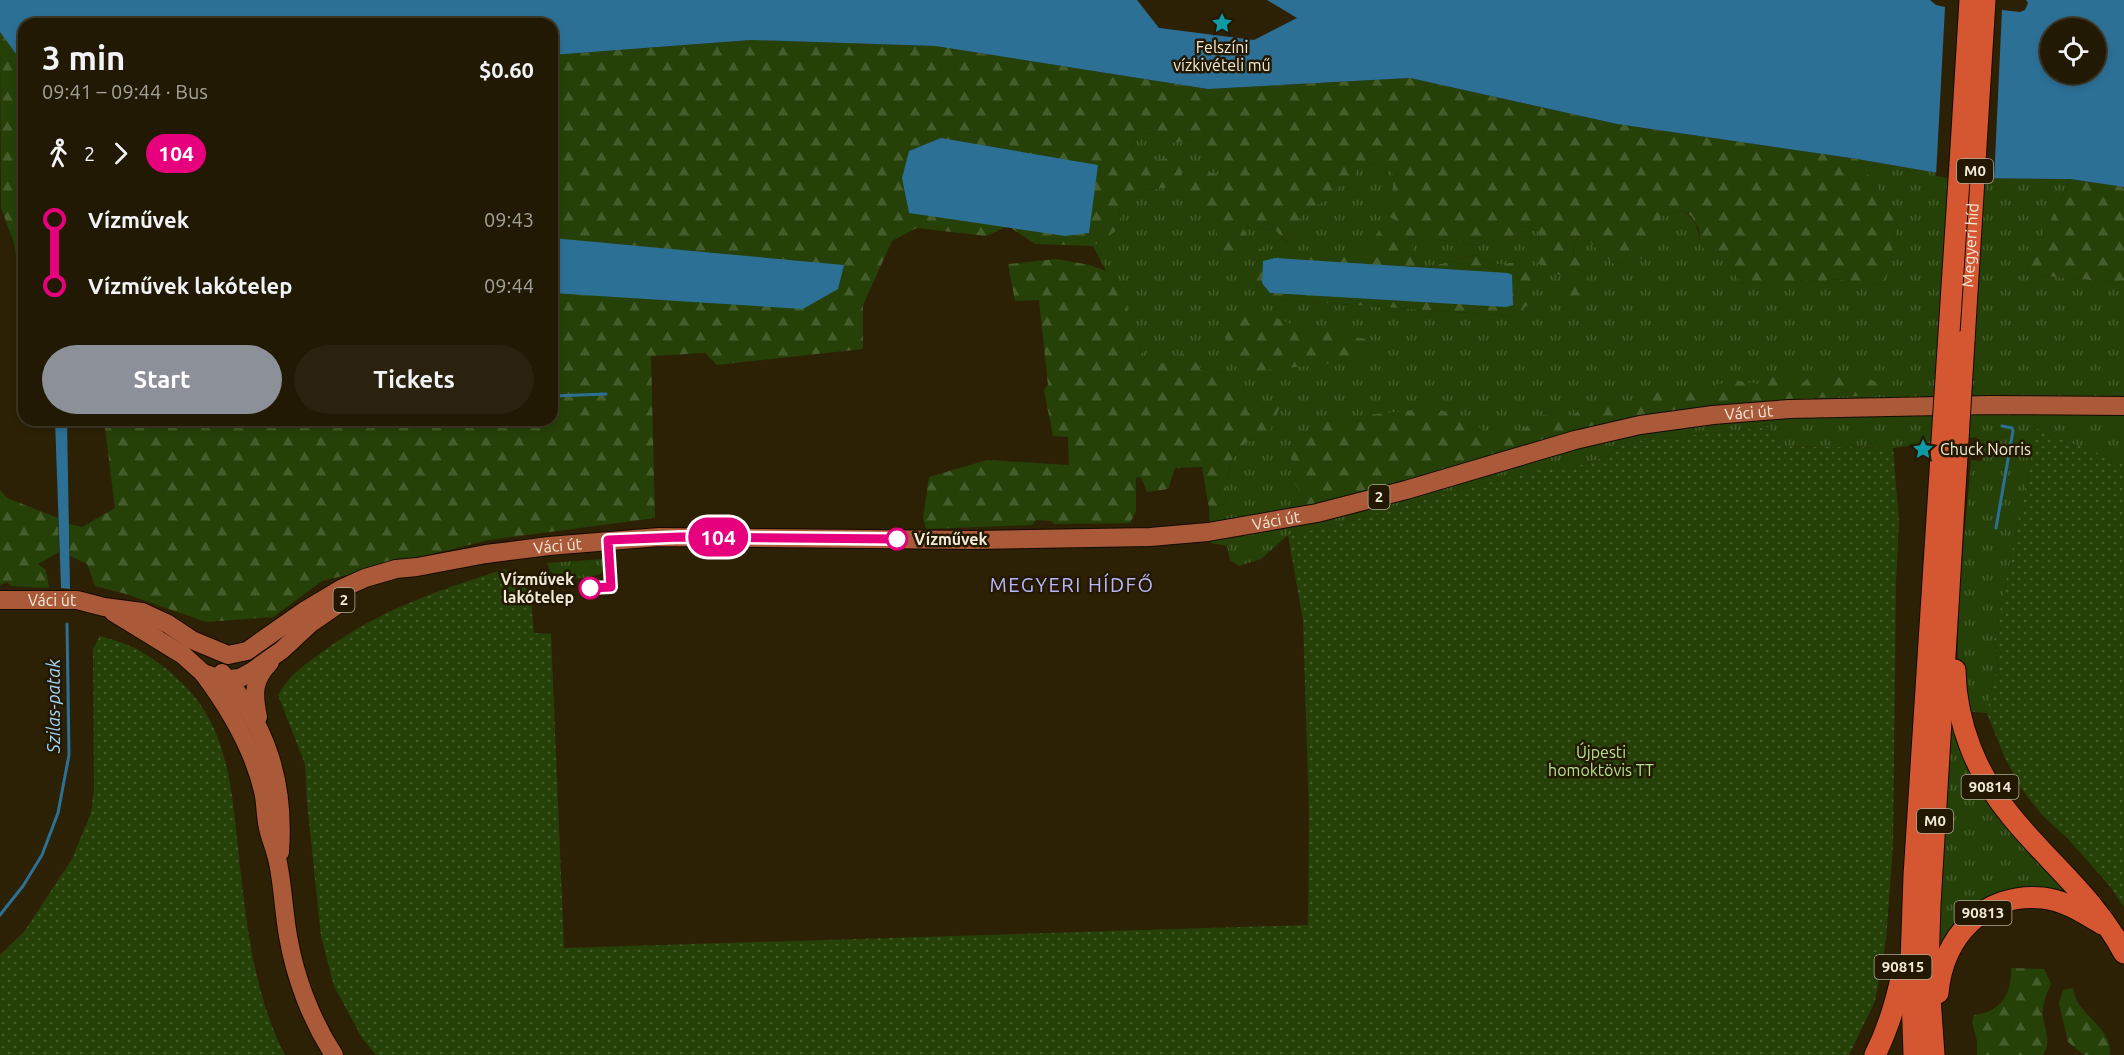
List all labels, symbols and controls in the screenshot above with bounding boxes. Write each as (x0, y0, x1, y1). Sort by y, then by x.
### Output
place icon: Felszíni vízkivételi mű (1210, 11, 1234, 35)
map controls (2040, 18, 2106, 84)
button: locate (2040, 18, 2106, 84)
place label: Felszíni vízkivételi mű (1173, 38, 1271, 74)
text: 3 min (42, 39, 125, 76)
text: $0.60 (479, 57, 534, 82)
text: 09:41 – 09:44 · Bus (42, 80, 208, 103)
icon: walk (42, 137, 75, 170)
icon: forward (104, 137, 137, 170)
text: 104 (158, 141, 194, 165)
text: 2 (84, 142, 95, 165)
road number: M0 (1957, 159, 1993, 183)
street label: Megyeri híd (1958, 202, 1981, 288)
text: Vízművek (88, 207, 189, 232)
text: 09:43 (484, 208, 534, 231)
text: Vízművek lakótelep (88, 273, 292, 298)
text: 09:44 (484, 274, 534, 297)
button: Start (42, 345, 282, 414)
button: Tickets (294, 345, 534, 414)
street label: Váci út (1724, 401, 1774, 423)
place icon: Chuck Norris (1911, 437, 1935, 461)
place label: Chuck Norris (1940, 440, 2031, 458)
road number: 2 (1368, 485, 1390, 509)
street label: Váci út (1251, 507, 1302, 533)
line badge: 104 (684, 518, 752, 556)
text: 104 (700, 525, 736, 549)
marker: Vízművek (886, 528, 908, 550)
place label: Vízművek (914, 530, 988, 548)
street label: Váci út (532, 534, 583, 557)
place label: Vízművek lakótelep (500, 570, 574, 606)
district label: MEGYERI HÍDFŐ (989, 573, 1155, 596)
marker: Vízművek lakótelep (579, 577, 601, 599)
road number: 2 (334, 588, 354, 612)
street label: Váci út (28, 591, 77, 609)
water label: Szilas-patak (43, 658, 63, 754)
park label: Újpesti homoktövis TT (1548, 741, 1654, 779)
road number: 90814 (1962, 775, 2018, 799)
road number: M0 (1917, 809, 1953, 833)
road number: 90813 (1954, 901, 2012, 925)
road number: 90815 (1874, 955, 1932, 979)

